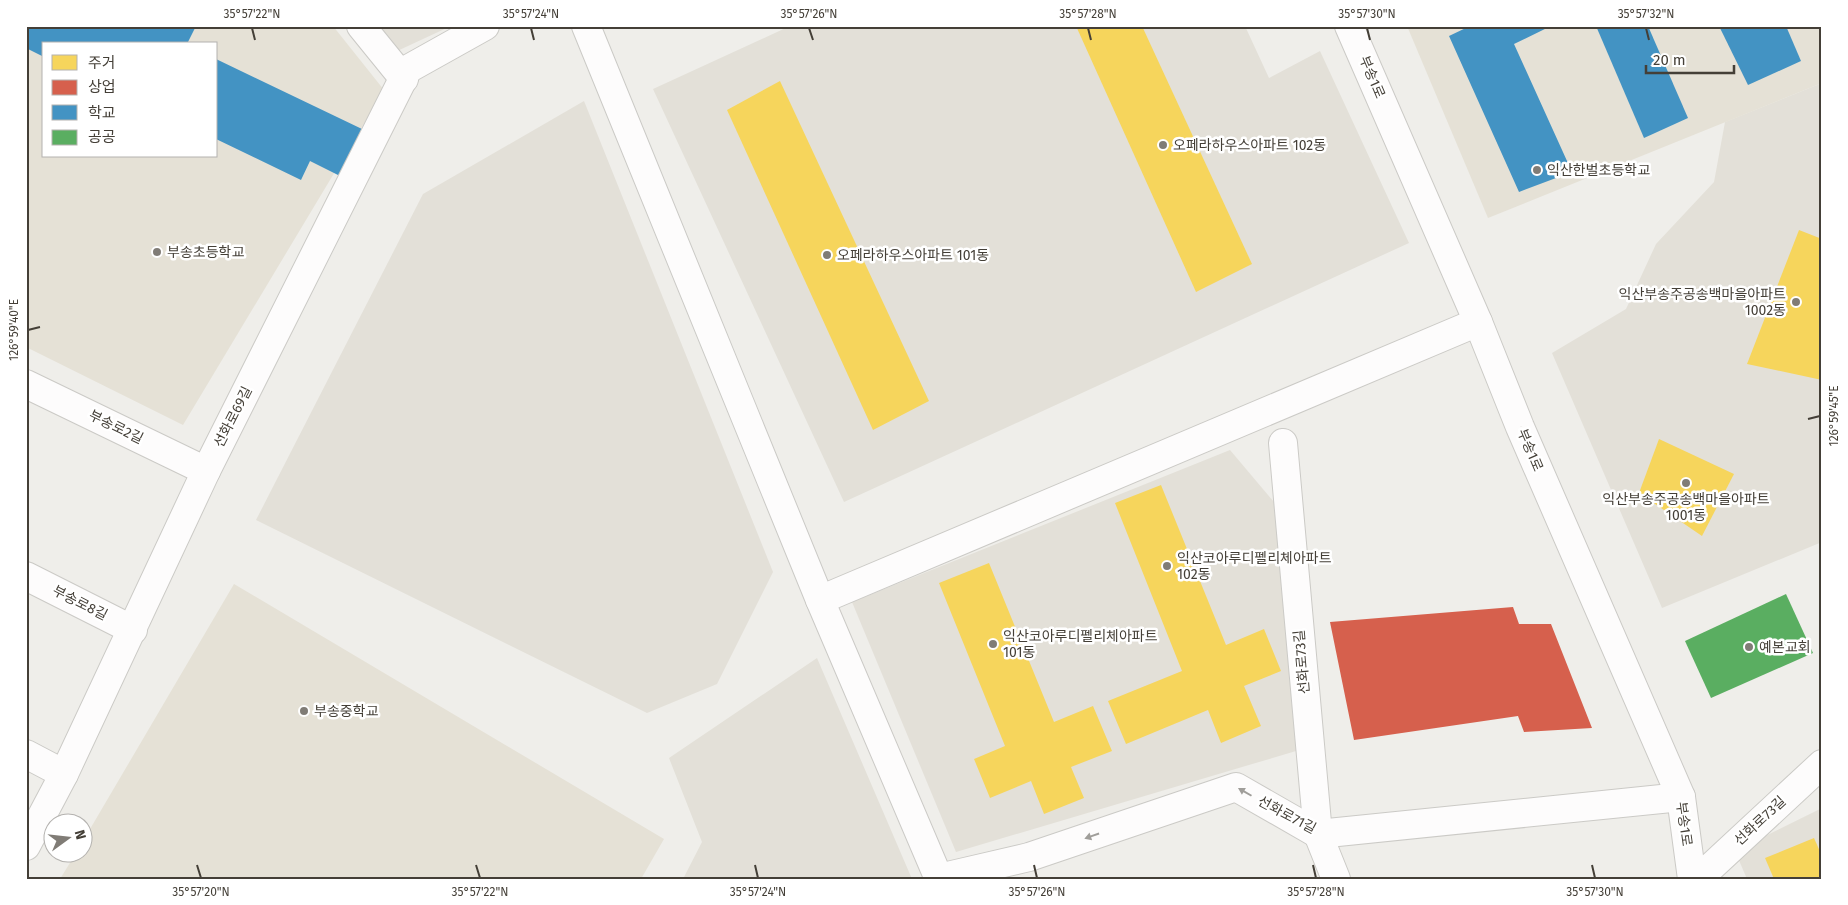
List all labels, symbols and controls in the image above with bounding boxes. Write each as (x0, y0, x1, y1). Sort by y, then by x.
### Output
text: 35°57'22"N (224, 7, 280, 21)
text: 35°57'24"N (503, 7, 559, 21)
text: 35°57'26"N (780, 7, 838, 21)
text: 35°57'28"N (1059, 7, 1117, 21)
text: 35°57'30"N (1338, 7, 1396, 21)
text: 35°57'32"N (1618, 7, 1674, 21)
legend (42, 42, 218, 158)
scale bar (1646, 42, 1733, 74)
text: 20 m (1653, 51, 1686, 69)
street label: 부송1로 (1355, 53, 1389, 101)
text: 주거 (88, 54, 116, 72)
text: 상업 (88, 78, 116, 96)
text: 학교 (88, 104, 116, 122)
text: 공공 (88, 128, 116, 146)
place label: 오페라하우스아파트 102동 (1173, 137, 1326, 154)
marker: 오페라하우스아파트 102동 (1157, 139, 1169, 151)
place label: 익산한벌초등학교 (1547, 162, 1650, 179)
marker: 익산한벌초등학교 (1531, 164, 1543, 176)
place label: 부송초등학교 (167, 244, 244, 261)
marker: 부송초등학교 (151, 246, 163, 258)
place label: 오페라하우스아파트 101동 (837, 247, 989, 264)
marker: 오페라하우스아파트 101동 (821, 249, 833, 261)
place label: 익산부송주공송백마을아파트 1002동 (1619, 286, 1786, 319)
marker: 익산부송주공송백마을아파트 1002동 (1790, 296, 1802, 308)
text: 126°59'40"E (7, 299, 21, 361)
street label: 선화로69길 (210, 384, 256, 450)
text: 126°59'45"E (1827, 385, 1841, 447)
street label: 부송로2길 (86, 407, 146, 447)
street label: 부송1로 (1513, 426, 1547, 474)
marker: 익산부송주공송백마을아파트 1001동 (1680, 477, 1692, 489)
place label: 익산부송주공송백마을아파트 1001동 (1602, 491, 1770, 524)
place label: 익산코아루디펠리체아파트 102동 (1177, 550, 1332, 583)
marker: 익산코아루디펠리체아파트 102동 (1161, 560, 1173, 572)
street label: 부송로8길 (50, 582, 110, 624)
place label: 익산코아루디펠리체아파트 101동 (1003, 628, 1158, 661)
street label: 선화로73길 (1291, 629, 1313, 695)
marker: 익산코아루디펠리체아파트 101동 (987, 638, 999, 650)
place label: 예본교회 (1759, 639, 1811, 656)
marker: 예본교회 (1743, 641, 1755, 653)
place label: 부송중학교 (314, 703, 379, 720)
marker: 부송중학교 (298, 705, 310, 717)
one-way arrow (1238, 788, 1252, 796)
street label: 선화로71길 (1255, 793, 1319, 837)
street label: 선화로73길 (1731, 793, 1789, 849)
street label: 부송1로 (1672, 801, 1696, 847)
north arrow (42, 812, 92, 862)
text: N (71, 828, 89, 841)
one-way arrow (1084, 832, 1099, 840)
text: 35°57'20"N (172, 885, 230, 899)
text: 35°57'22"N (452, 885, 508, 899)
text: 35°57'24"N (730, 885, 786, 899)
text: 35°57'26"N (1008, 885, 1066, 899)
text: 35°57'28"N (1287, 885, 1345, 899)
text: 35°57'30"N (1566, 885, 1624, 899)

